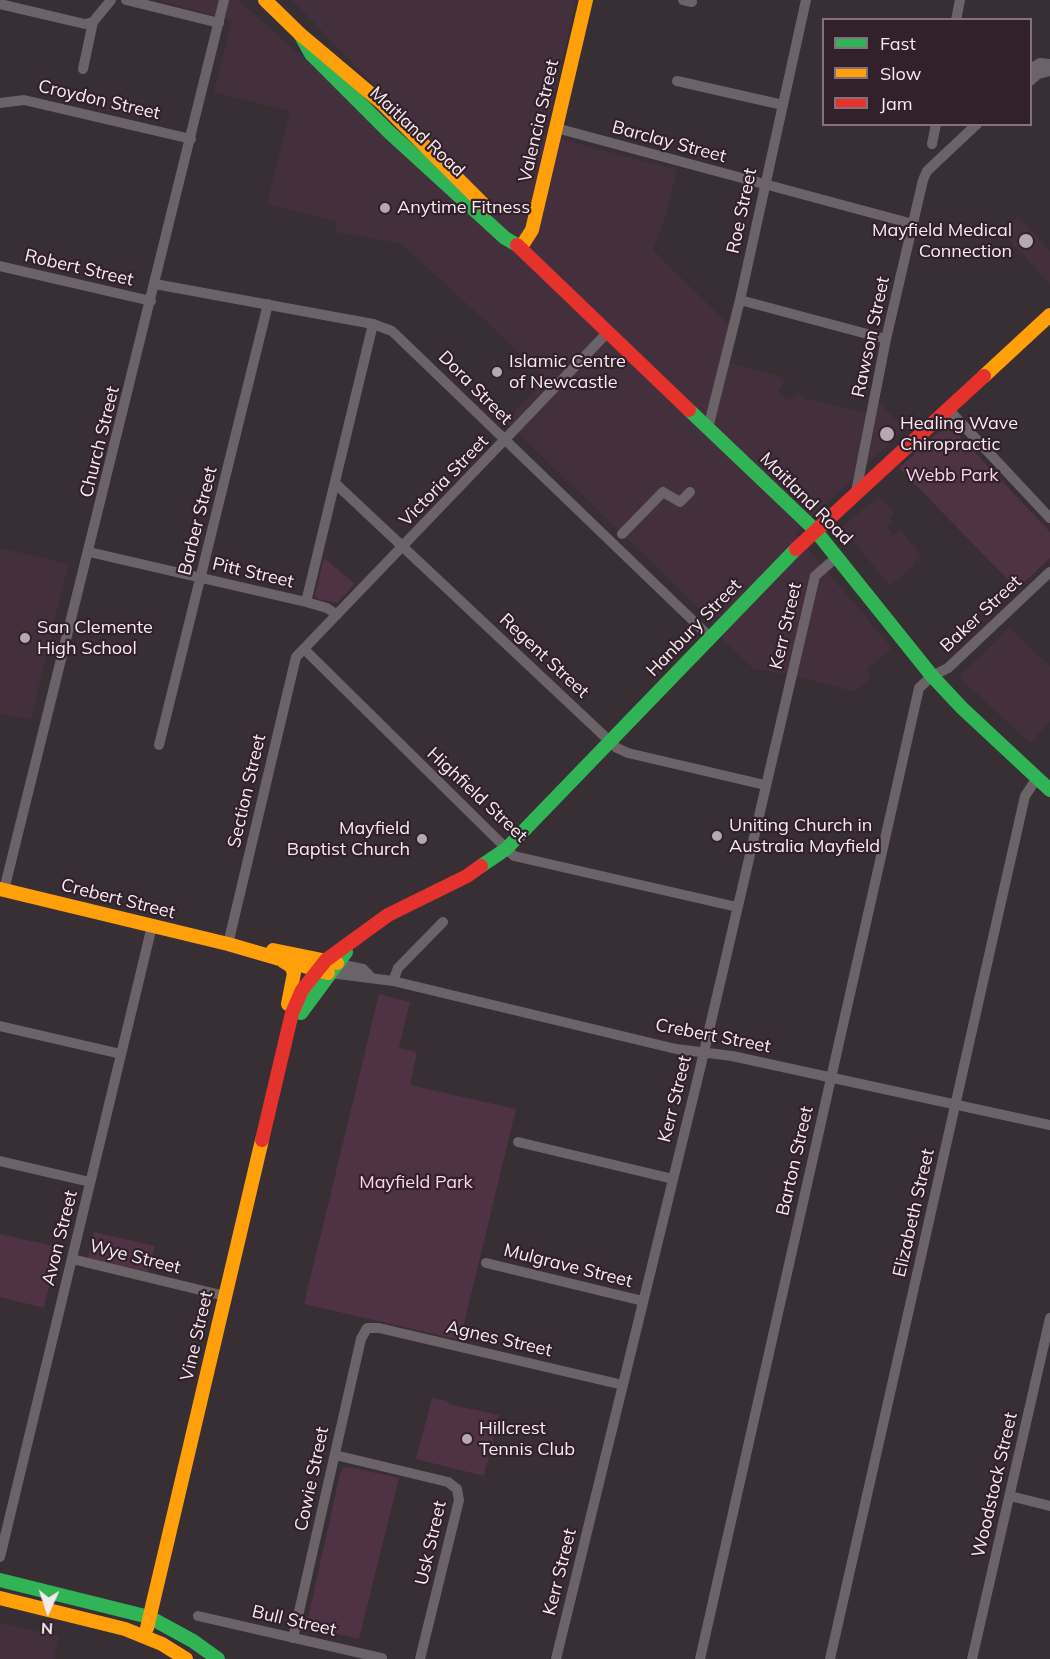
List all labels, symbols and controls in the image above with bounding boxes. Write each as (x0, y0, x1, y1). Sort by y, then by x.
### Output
legend (822, 18, 1032, 126)
text: Fast (880, 32, 916, 55)
street label: Valencia Street (514, 57, 564, 185)
text: Slow (880, 62, 921, 85)
street label: Croydon Street (36, 75, 162, 125)
street label: Maitland Road (365, 82, 469, 182)
text: Jam (880, 92, 913, 115)
street label: Barclay Street (610, 116, 728, 168)
street label: Roe Street (722, 166, 762, 256)
place label: Anytime Fitness (397, 197, 530, 219)
marker: Anytime Fitness (378, 201, 392, 215)
place label: Mayfield Medical Connection (872, 220, 1012, 262)
marker: Mayfield Medical Connection (1017, 232, 1035, 250)
street label: Robert Street (23, 245, 135, 291)
street label: Rawson Street (848, 275, 894, 399)
street label: Dora Street (434, 347, 516, 429)
place label: Islamic Centre of Newcastle (509, 351, 626, 394)
marker: Islamic Centre of Newcastle (490, 365, 504, 379)
street label: Church Street (76, 384, 124, 500)
place label: Healing Wave Chiropractic (900, 413, 1018, 456)
marker: Healing Wave Chiropractic (878, 425, 896, 443)
street label: Victoria Street (395, 431, 493, 531)
street label: Maitland Road (755, 448, 857, 550)
street label: Barber Street (174, 464, 222, 578)
park label: Webb Park (906, 465, 998, 487)
street label: Pitt Street (210, 553, 296, 593)
street label: Baker Street (936, 571, 1026, 657)
street label: Hanbury Street (642, 575, 746, 681)
street label: Kerr Street (766, 580, 806, 672)
street label: Regent Street (495, 609, 593, 703)
place label: San Clemente High School (37, 617, 153, 660)
marker: San Clemente High School (18, 631, 32, 645)
street label: Section Street (223, 732, 271, 850)
street label: Highfield Street (422, 743, 532, 847)
place label: Uniting Church in Australia Mayfield (729, 815, 880, 858)
place label: Mayfield Baptist Church (287, 818, 410, 860)
marker: Uniting Church in Australia Mayfield (710, 829, 724, 843)
marker: Mayfield Baptist Church (415, 832, 429, 846)
street label: Crebert Street (59, 874, 177, 924)
street label: Crebert Street (654, 1014, 772, 1058)
street label: Kerr Street (654, 1053, 696, 1145)
street label: Barton Street (772, 1104, 818, 1218)
street label: Elizabeth Street (889, 1147, 939, 1279)
park label: Mayfield Park (359, 1172, 473, 1194)
street label: Avon Street (38, 1188, 82, 1288)
street label: Wye Street (87, 1235, 183, 1279)
street label: Mulgrave Street (501, 1240, 635, 1292)
street label: Vine Street (176, 1289, 218, 1383)
street label: Agnes Street (444, 1316, 554, 1362)
street label: Woodstock Street (968, 1410, 1022, 1560)
place label: Hillcrest Tennis Club (479, 1418, 575, 1460)
street label: Cowie Street (290, 1425, 334, 1533)
marker: Hillcrest Tennis Club (460, 1432, 474, 1446)
street label: Usk Street (411, 1499, 451, 1587)
street label: Kerr Street (539, 1526, 581, 1618)
north arrow (18, 1581, 78, 1641)
street label: Bull Street (250, 1601, 338, 1641)
text: N (40, 1619, 54, 1639)

